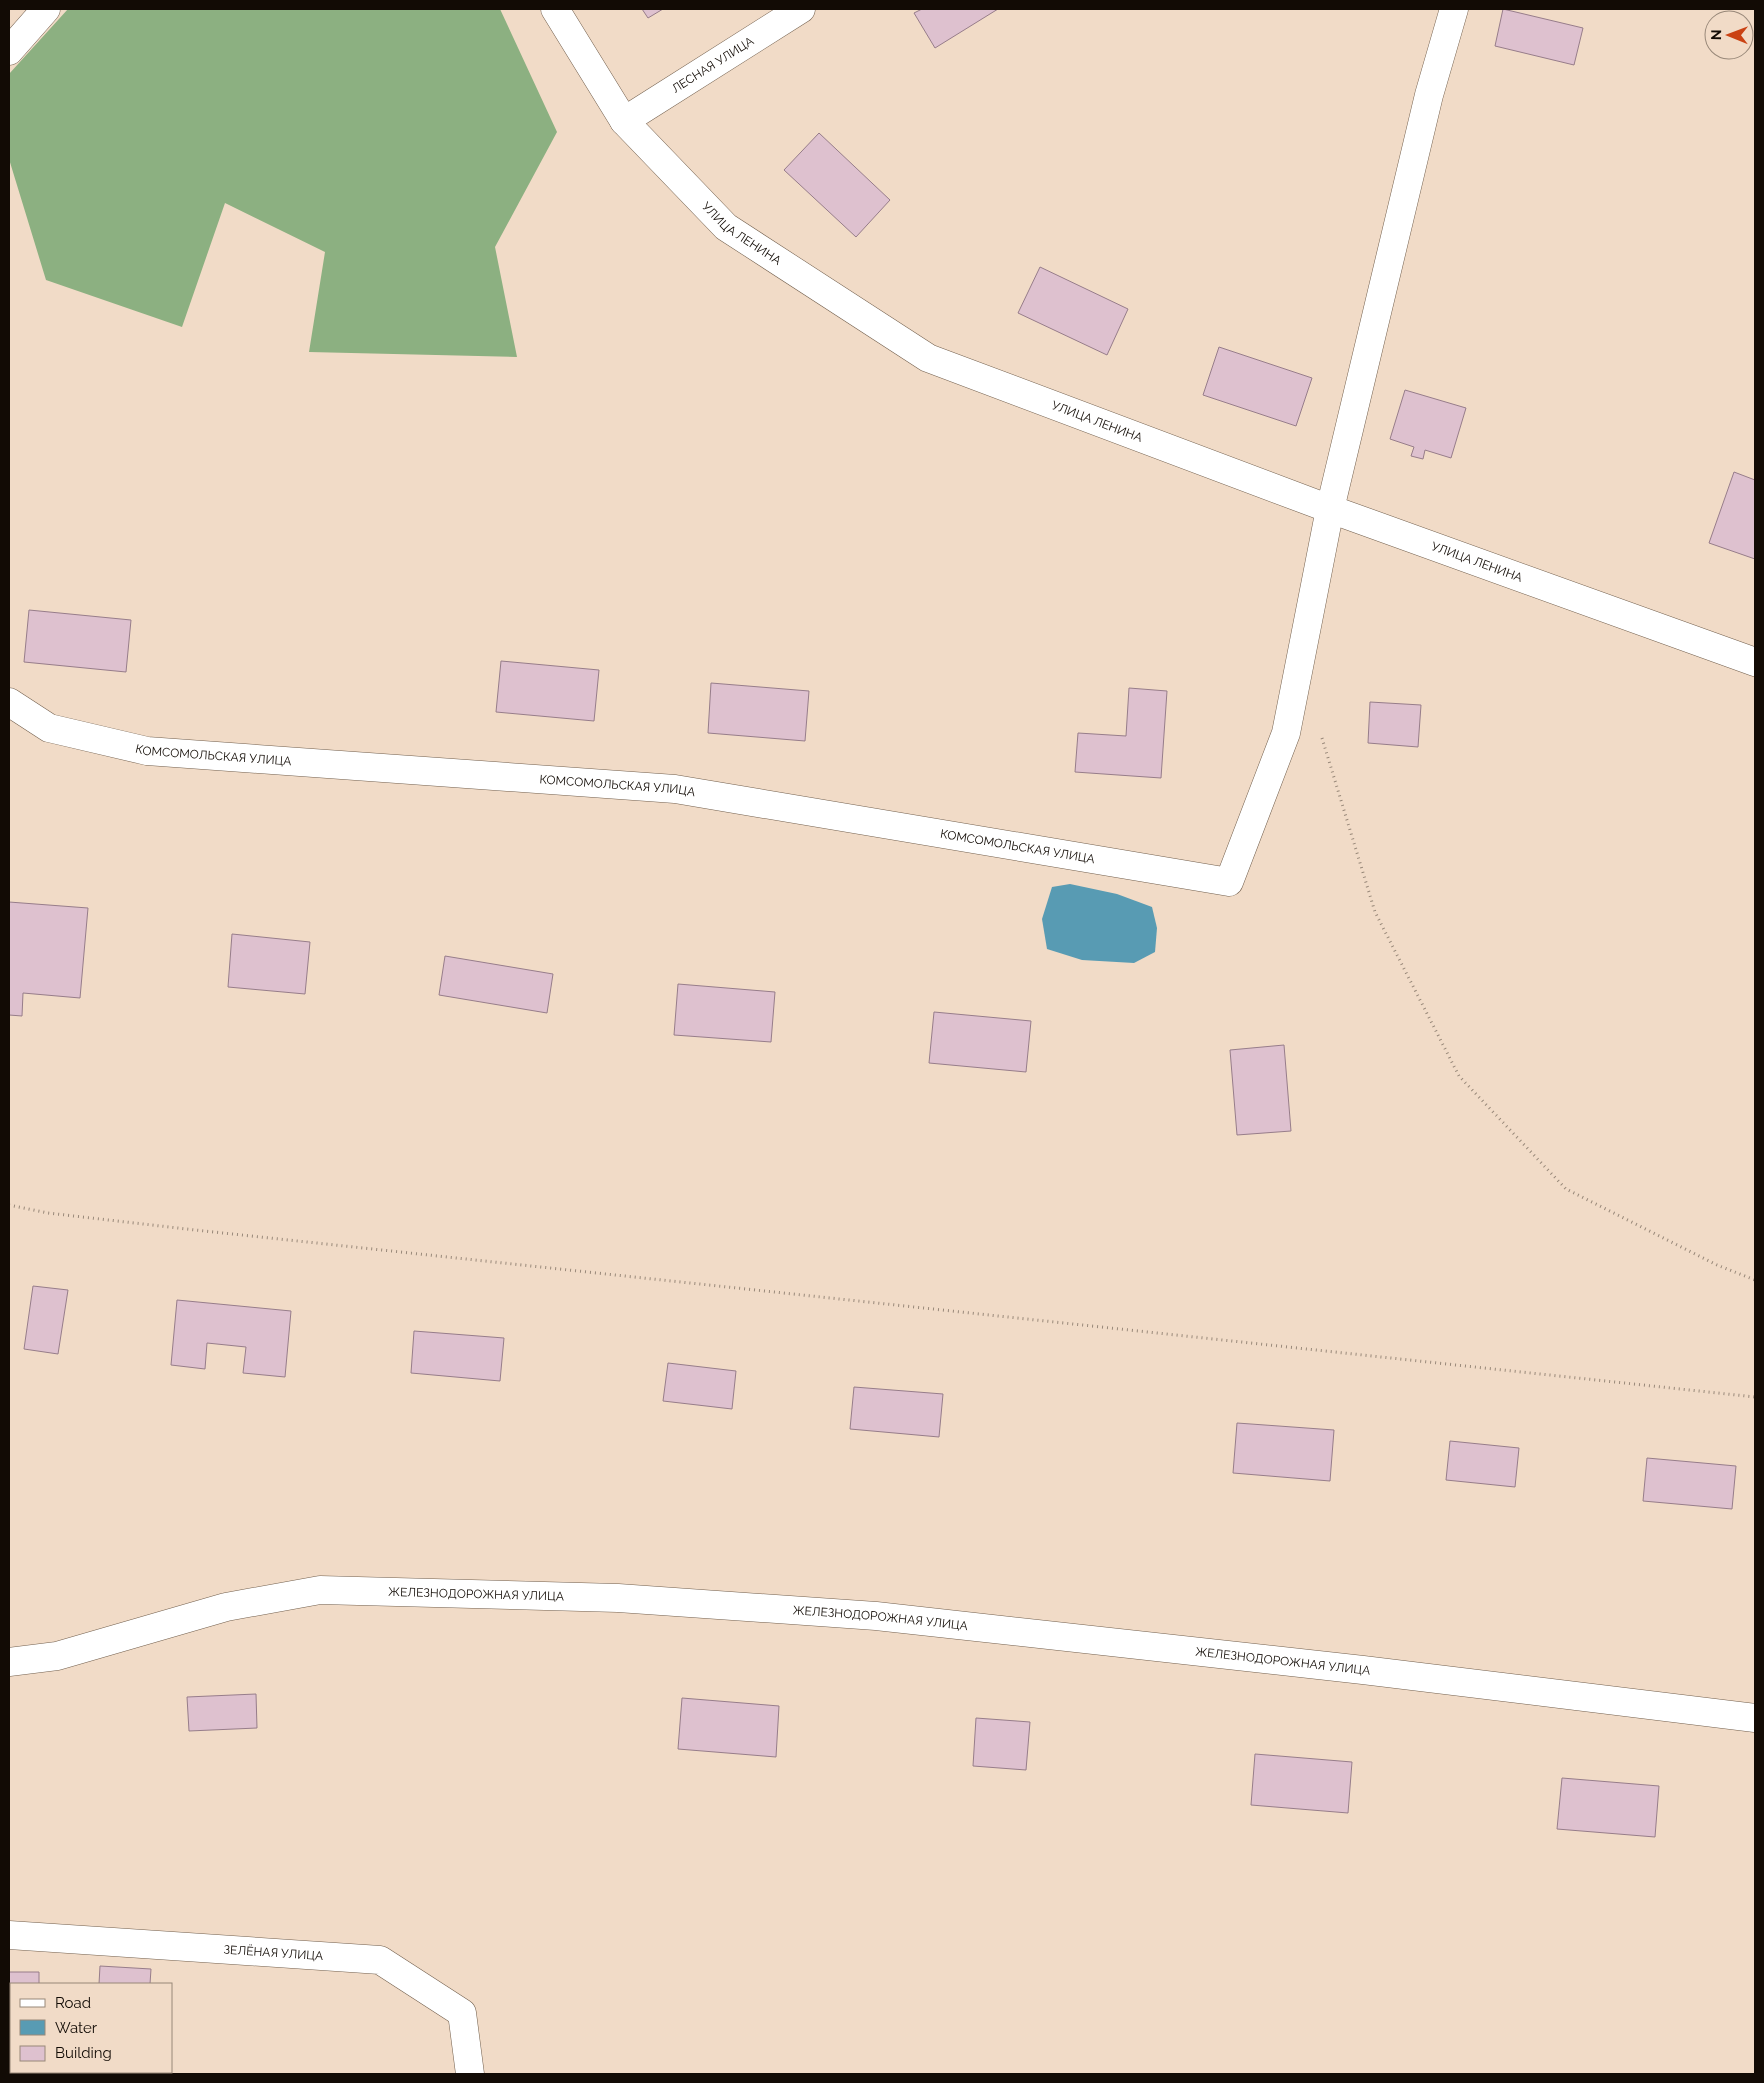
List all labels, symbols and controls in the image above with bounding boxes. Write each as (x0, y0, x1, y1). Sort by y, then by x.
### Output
north arrow (1704, 10, 1754, 60)
text: N (1708, 29, 1724, 40)
street label: ЛЕСНАЯ УЛИЦА (669, 34, 756, 96)
street label: УЛИЦА ЛЕНИНА (699, 199, 784, 268)
street label: УЛИЦА ЛЕНИНА (1050, 398, 1144, 445)
street label: УЛИЦА ЛЕНИНА (1429, 539, 1524, 585)
street label: КОМСОМОЛЬСКАЯ УЛИЦА (134, 742, 292, 768)
street label: КОМСОМОЛЬСКАЯ УЛИЦА (539, 772, 696, 799)
street label: КОМСОМОЛЬСКАЯ УЛИЦА (939, 827, 1096, 866)
street label: ЖЕЛЕЗНОДОРОЖНАЯ УЛИЦА (388, 1585, 564, 1604)
street label: ЖЕЛЕЗНОДОРОЖНАЯ УЛИЦА (792, 1603, 969, 1633)
street label: ЖЕЛЕЗНОДОРОЖНАЯ УЛИЦА (1195, 1644, 1371, 1678)
street label: ЗЕЛЁНАЯ УЛИЦА (223, 1942, 324, 1963)
legend (10, 1983, 172, 2073)
text: Road (55, 1994, 91, 2012)
text: Water (55, 2019, 98, 2037)
text: Building (55, 2044, 112, 2062)

